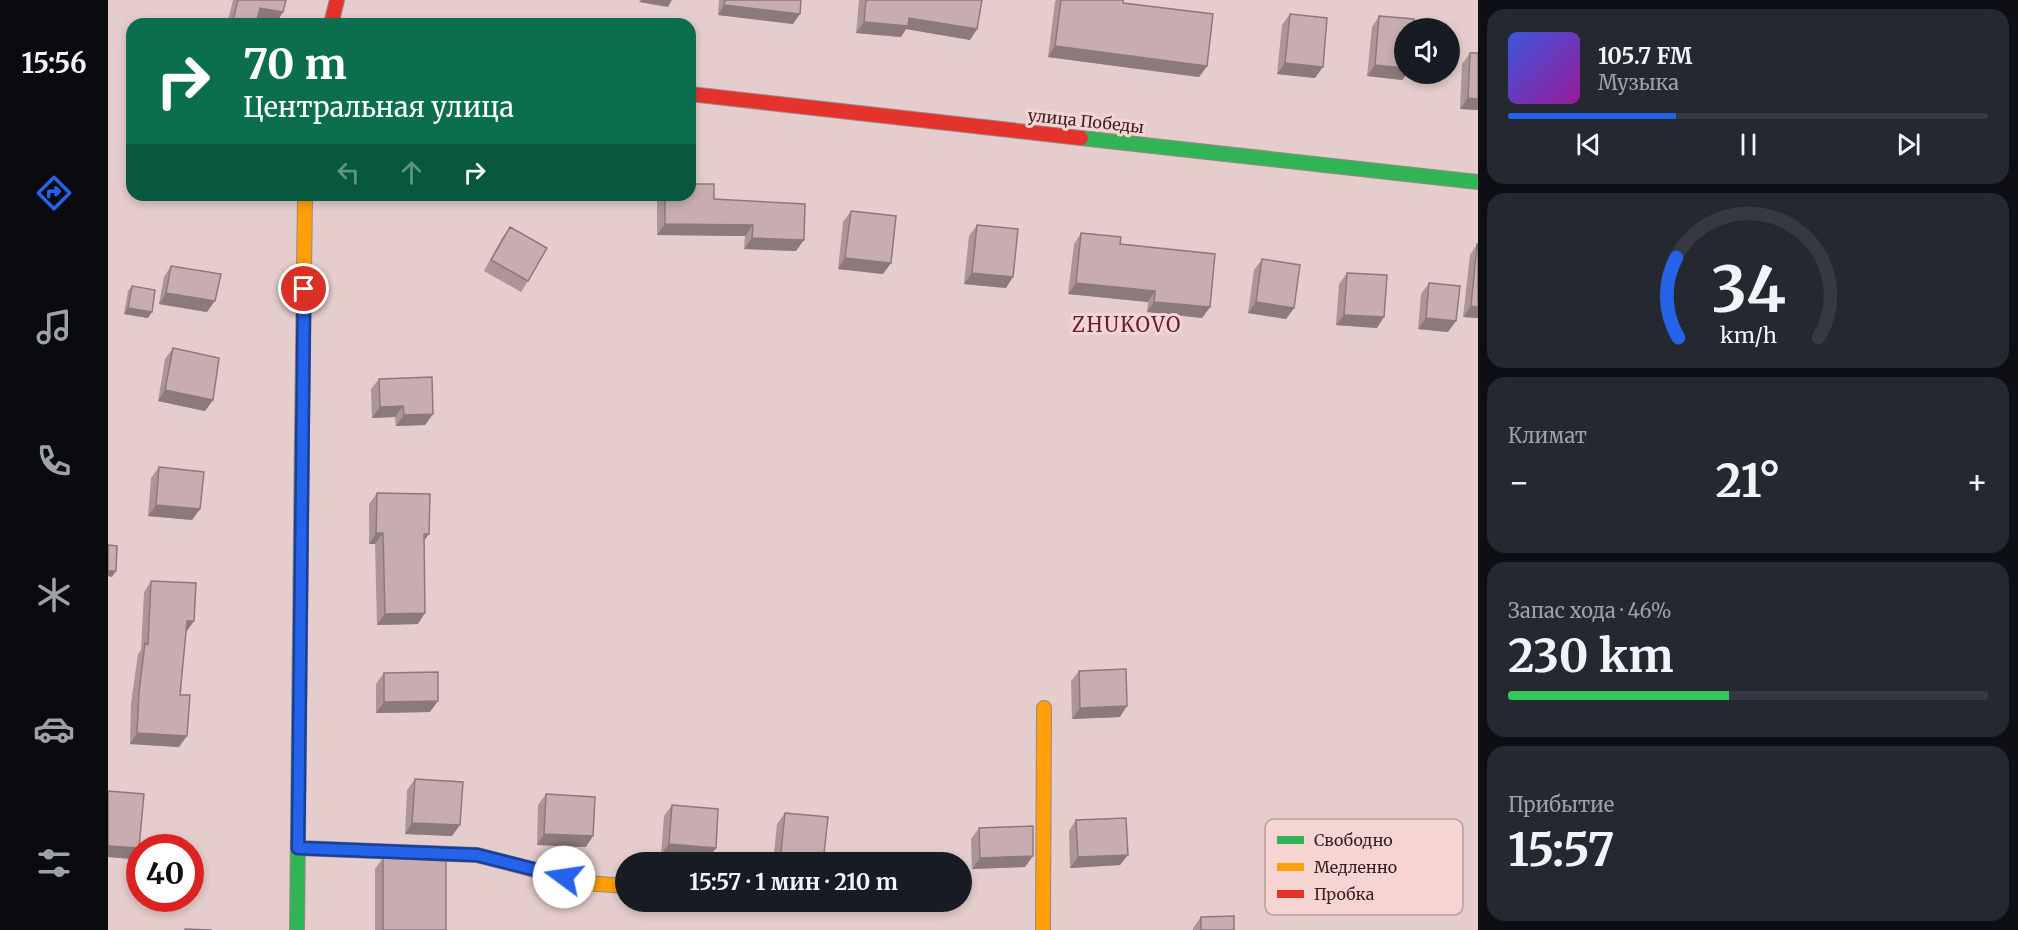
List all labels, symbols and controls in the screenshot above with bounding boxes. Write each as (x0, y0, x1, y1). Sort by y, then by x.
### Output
map controls (1394, 18, 1460, 84)
button: sound (1394, 18, 1460, 84)
text: 70 m (243, 38, 347, 90)
icon: right (144, 42, 222, 120)
text: 105.7 FM (1598, 42, 1692, 70)
text: 15:56 (21, 46, 87, 80)
text: Музыка (1598, 70, 1679, 95)
text: Центральная улица (243, 90, 514, 124)
street label: улица Победы (1027, 105, 1145, 137)
icon: previous (1572, 128, 1605, 161)
icon: pause (1732, 128, 1765, 161)
icon: next (1892, 128, 1925, 161)
icon: left (332, 156, 365, 189)
icon: ahead (395, 156, 428, 189)
icon: right (458, 156, 491, 189)
icon: directions (33, 172, 75, 214)
text: 34 (1711, 251, 1785, 329)
pin (278, 263, 329, 314)
icon: arrive (287, 272, 320, 305)
icon: music (33, 306, 75, 348)
district label: ZHUKOVO (1072, 312, 1182, 337)
text: km/h (1720, 322, 1776, 349)
text: Климат (1508, 423, 1587, 448)
icon: phone (33, 440, 75, 482)
text: 21° (1715, 453, 1781, 509)
text: − (1508, 462, 1530, 503)
text: + (1966, 462, 1988, 503)
icon: climate (33, 574, 75, 616)
text: Запас хода · 46% (1508, 598, 1671, 623)
text: 230 km (1508, 628, 1674, 684)
icon: car (33, 708, 75, 750)
text: Прибытие (1508, 792, 1614, 817)
legend (1265, 819, 1463, 915)
text: 15:57 (1508, 822, 1614, 878)
text: Свободно (1314, 830, 1393, 850)
speed limit sign: 40 (126, 834, 204, 912)
icon: filters (33, 842, 75, 884)
position arrow (532, 845, 596, 909)
text: Медленно (1314, 857, 1397, 877)
text: 15:57 · 1 мин · 210 m (689, 868, 898, 896)
text: Пробка (1314, 884, 1375, 904)

